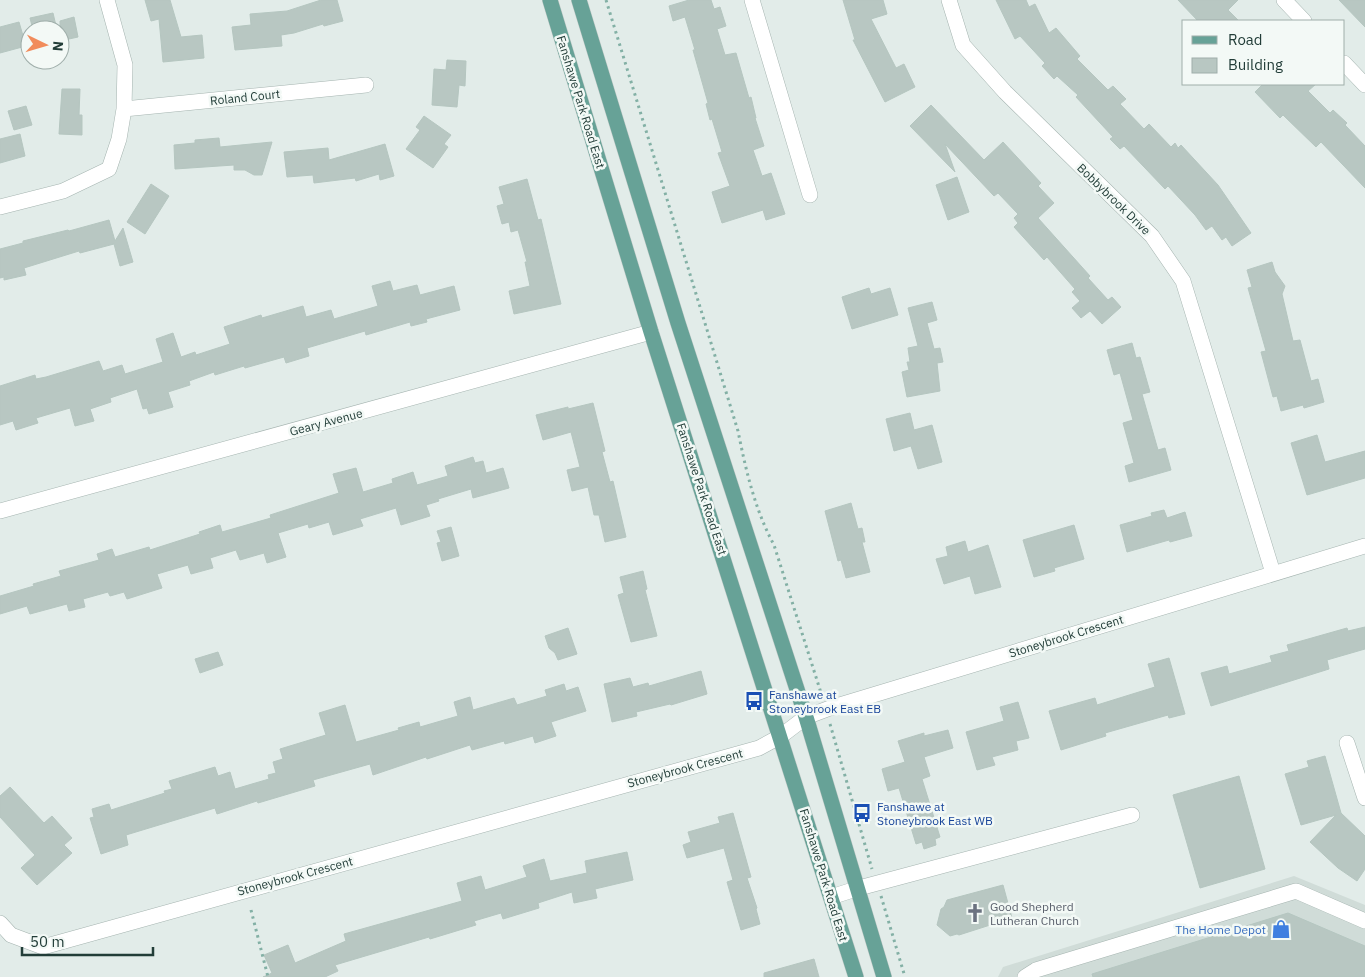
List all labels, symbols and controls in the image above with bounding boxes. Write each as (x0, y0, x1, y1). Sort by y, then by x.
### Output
north arrow (20, 20, 70, 70)
legend (1182, 20, 1345, 85)
text: Road (1228, 30, 1263, 49)
street label: Fanshawe Park Road East (554, 34, 608, 170)
text: N (49, 40, 67, 52)
text: Building (1228, 55, 1283, 74)
street label: Roland Court (209, 86, 281, 108)
street label: Bobbybrook Drive (1074, 160, 1154, 238)
street label: Geary Avenue (288, 405, 364, 439)
street label: Fanshawe Park Road East (674, 421, 730, 557)
street label: Stoneybrook Crescent (1007, 611, 1125, 661)
place label: Fanshawe at Stoneybrook East EB (769, 687, 881, 716)
bus stop icon: Fanshawe at Stoneybrook East EB (743, 690, 765, 712)
street label: Stoneybrook Crescent (626, 745, 744, 791)
place label: Fanshawe at Stoneybrook East WB (877, 799, 993, 828)
bus stop icon: Fanshawe at Stoneybrook East WB (851, 802, 873, 824)
street label: Fanshawe Park Road East (797, 807, 851, 943)
street label: Stoneybrook Crescent (236, 853, 354, 899)
place label: Good Shepherd Lutheran Church (990, 899, 1079, 928)
church icon: Good Shepherd Lutheran Church (964, 902, 986, 924)
shop icon: The Home Depot (1270, 918, 1292, 940)
place label: The Home Depot (1175, 922, 1266, 937)
scale bar (22, 924, 154, 956)
text: 50 m (30, 932, 65, 951)

